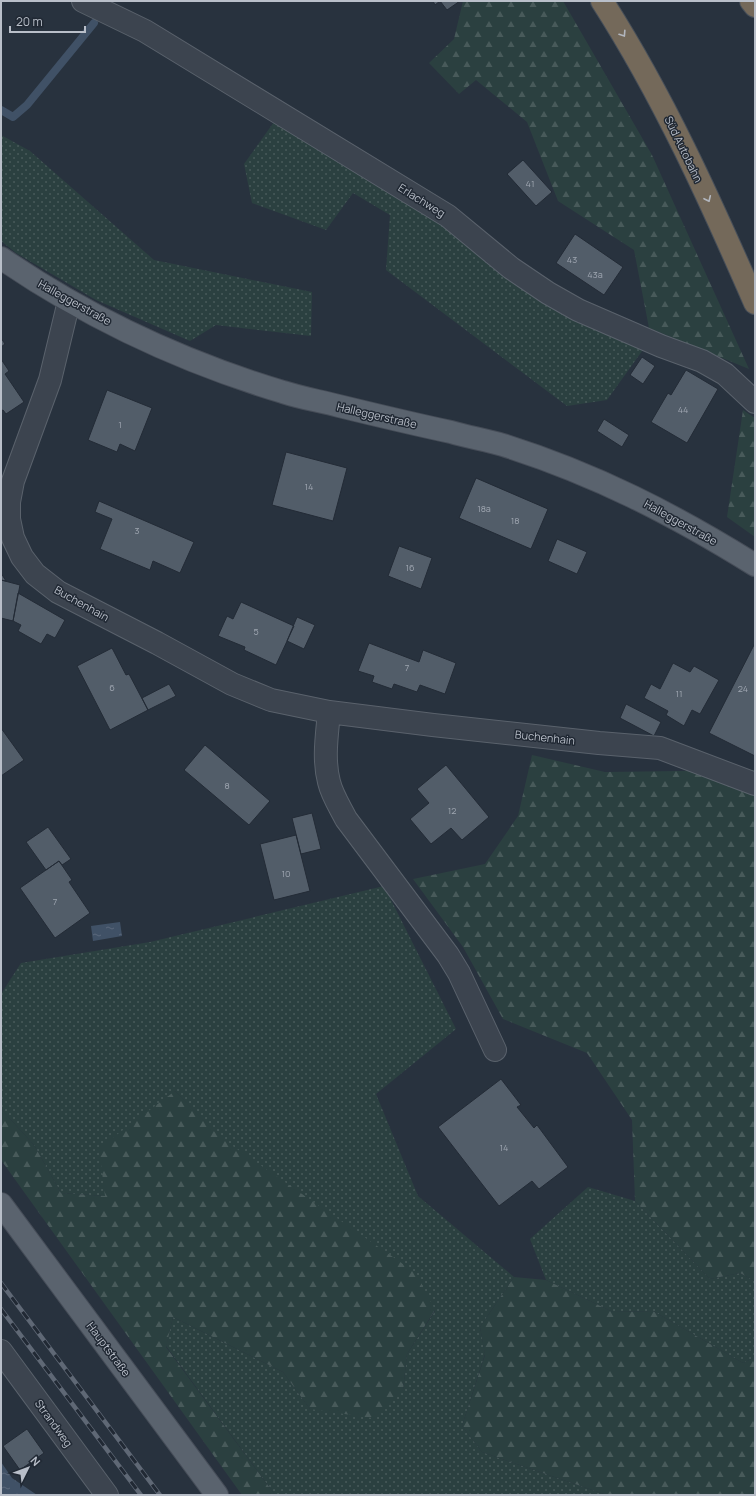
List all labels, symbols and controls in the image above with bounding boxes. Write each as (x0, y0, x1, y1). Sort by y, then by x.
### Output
scale bar (10, 8, 85, 34)
text: 20 m (16, 13, 43, 30)
one-way arrow (618, 30, 626, 37)
street label: Süd Autobahn (661, 113, 707, 185)
house number: 41 (526, 177, 534, 190)
street label: Erlachweg (396, 180, 448, 220)
one-way arrow (703, 195, 711, 203)
house number: 43 (567, 253, 577, 266)
house number: 43a (587, 268, 603, 281)
street label: Halleggerstraße (36, 276, 115, 329)
street label: Halleggerstraße (336, 399, 419, 432)
house number: 44 (678, 403, 688, 416)
house number: 1 (118, 418, 122, 431)
house number: 14 (305, 480, 313, 493)
street label: Halleggerstraße (642, 496, 721, 549)
house number: 18a (477, 502, 491, 515)
house number: 18 (511, 514, 519, 527)
house number: 3 (135, 524, 140, 537)
house number: 16 (405, 561, 415, 574)
street label: Buchenhain (52, 582, 112, 624)
house number: 5 (253, 625, 259, 638)
house number: 7 (405, 661, 410, 674)
house number: 6 (109, 681, 115, 694)
house number: 24 (738, 682, 748, 695)
house number: 11 (675, 687, 683, 700)
street label: Buchenhain (514, 726, 576, 748)
house number: 8 (224, 779, 230, 792)
house number: 12 (448, 804, 456, 817)
house number: 10 (282, 867, 291, 880)
house number: 7 (53, 895, 58, 908)
house number: 14 (500, 1141, 508, 1154)
street label: Hauptstraße (84, 1319, 135, 1380)
street label: Strandweg (32, 1396, 76, 1450)
north arrow (8, 1448, 48, 1488)
text: N (28, 1453, 44, 1469)

